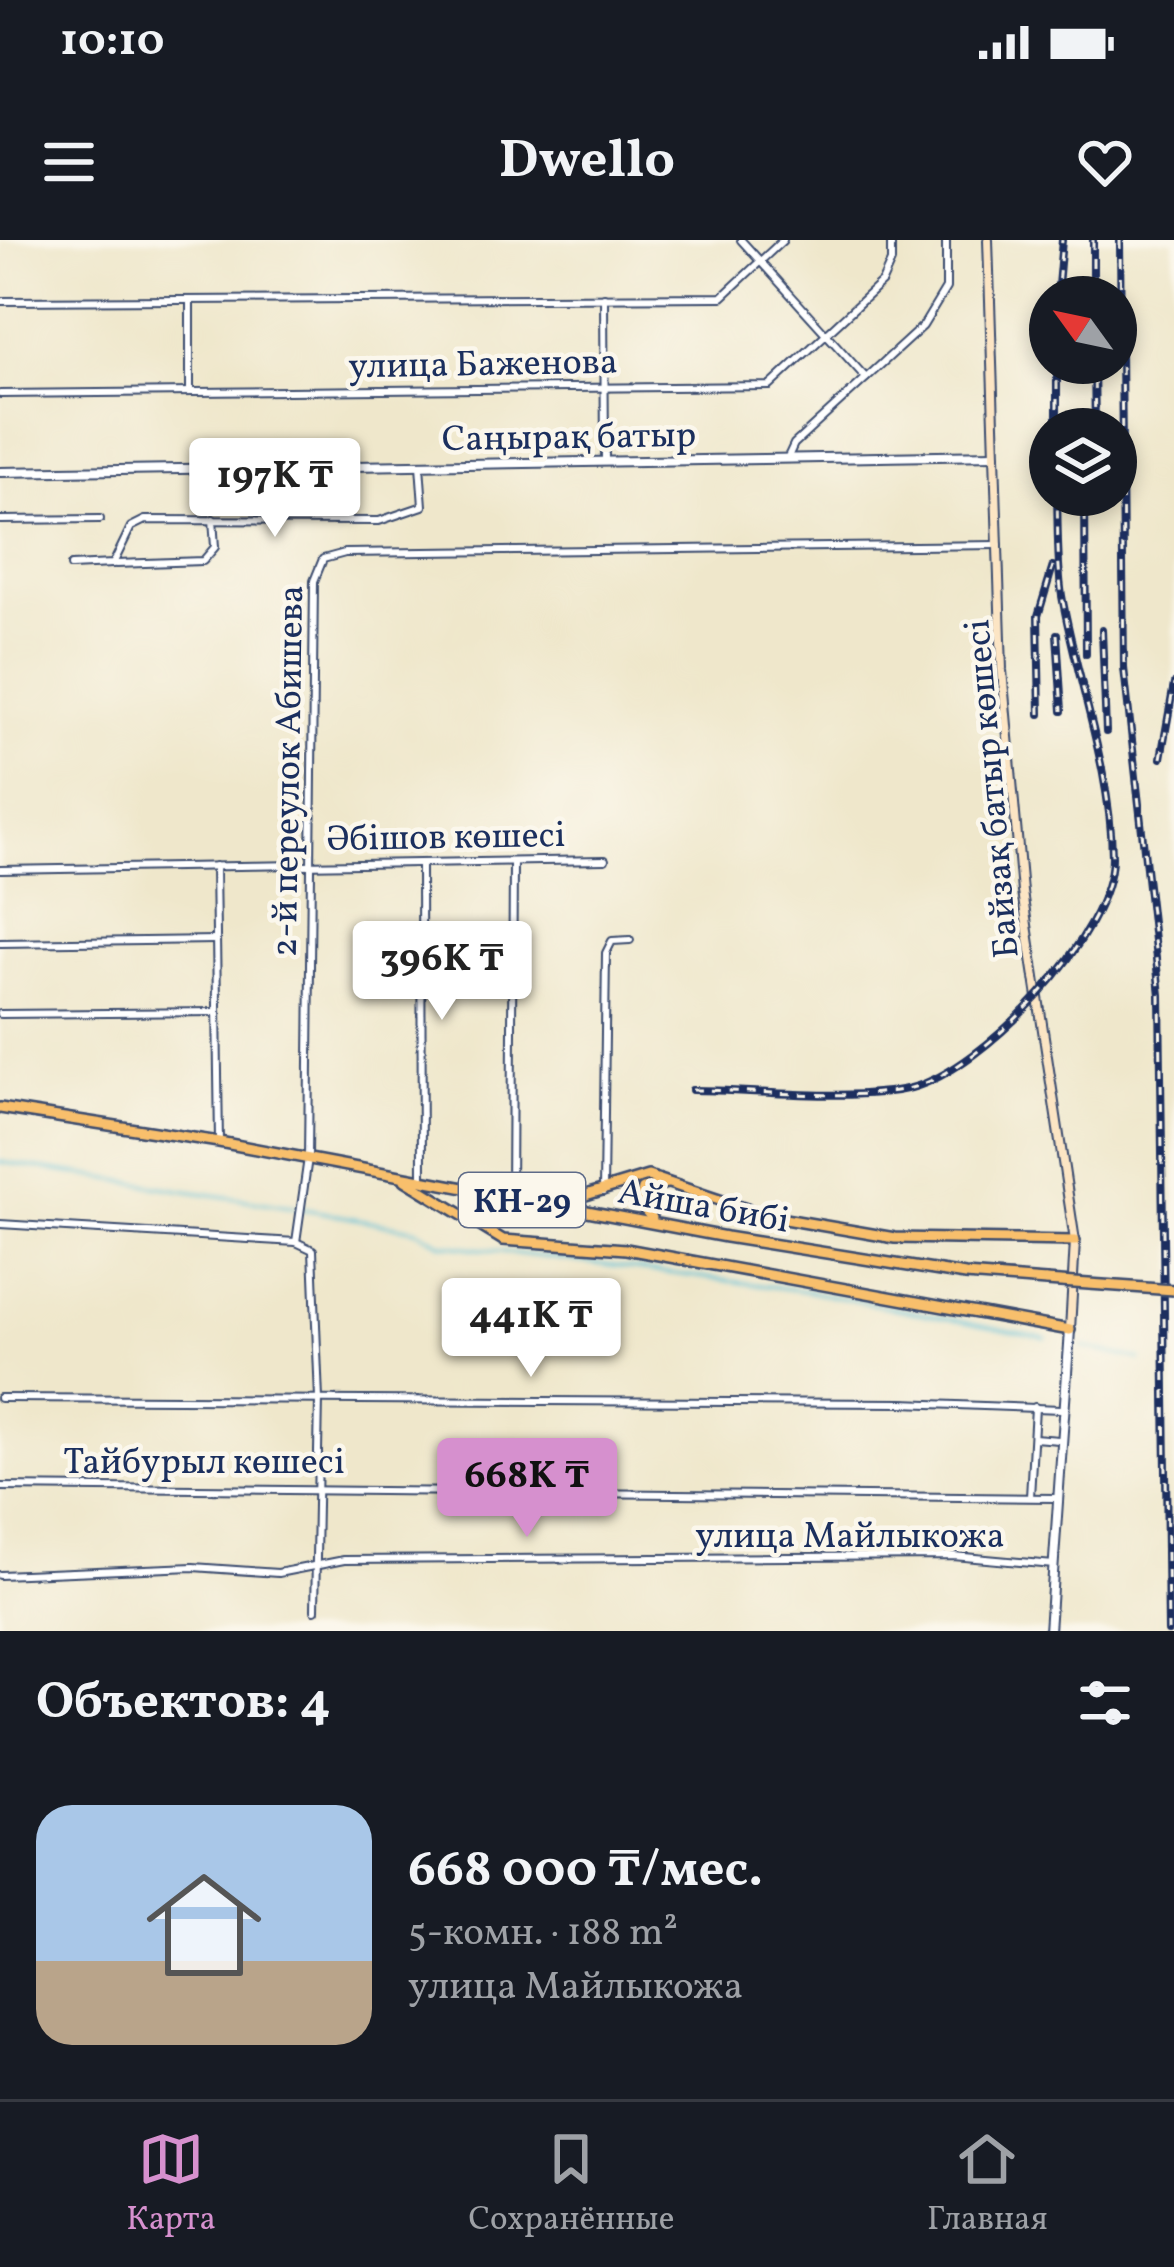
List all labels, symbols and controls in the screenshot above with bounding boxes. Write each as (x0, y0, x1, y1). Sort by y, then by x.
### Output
text: 10:10 (60, 11, 164, 74)
text: Dwello (499, 125, 675, 200)
icon: menu (36, 129, 102, 195)
icon: heart (1072, 129, 1138, 195)
north arrow (1029, 276, 1137, 384)
map controls (1029, 276, 1137, 516)
street label: улица Баженова (348, 339, 618, 393)
button: layers (1029, 408, 1137, 516)
street label: Саңырақ батыр (441, 412, 697, 466)
pin: 197K ₸ (177, 438, 373, 540)
text: 197K ₸ (216, 450, 334, 504)
street label: 2-й переулок Абишева (262, 585, 318, 957)
street label: Байзақ батыр көшесі (954, 617, 1034, 960)
street label: Әбішов көшесі (326, 812, 566, 866)
pin: 396K ₸ (344, 921, 540, 1023)
text: 396K ₸ (380, 933, 504, 987)
street label: Айша бибі (614, 1168, 793, 1248)
road number: КН-29 (459, 1173, 585, 1227)
pin: 441K ₸ (433, 1278, 629, 1380)
text: 441K ₸ (469, 1290, 593, 1344)
pin: 668K ₸ (429, 1438, 625, 1540)
street label: Тайбурыл көшесі (63, 1439, 345, 1489)
text: 668K ₸ (464, 1450, 590, 1504)
street label: улица Майлыкожа (695, 1513, 1005, 1563)
text: Объектов: 4 (36, 1668, 331, 1739)
icon: filters (1072, 1670, 1138, 1736)
text: 668 000 ₸/мес. (408, 1836, 763, 1907)
icon: home (132, 1853, 276, 1997)
text: 5-комн. · 188 m² (408, 1907, 678, 1961)
text: улица Майлыкожа (408, 1961, 743, 2015)
tab: Карта (126, 2126, 216, 2244)
tab: Сохранённые (468, 2126, 674, 2244)
tab: Главная (927, 2126, 1048, 2244)

